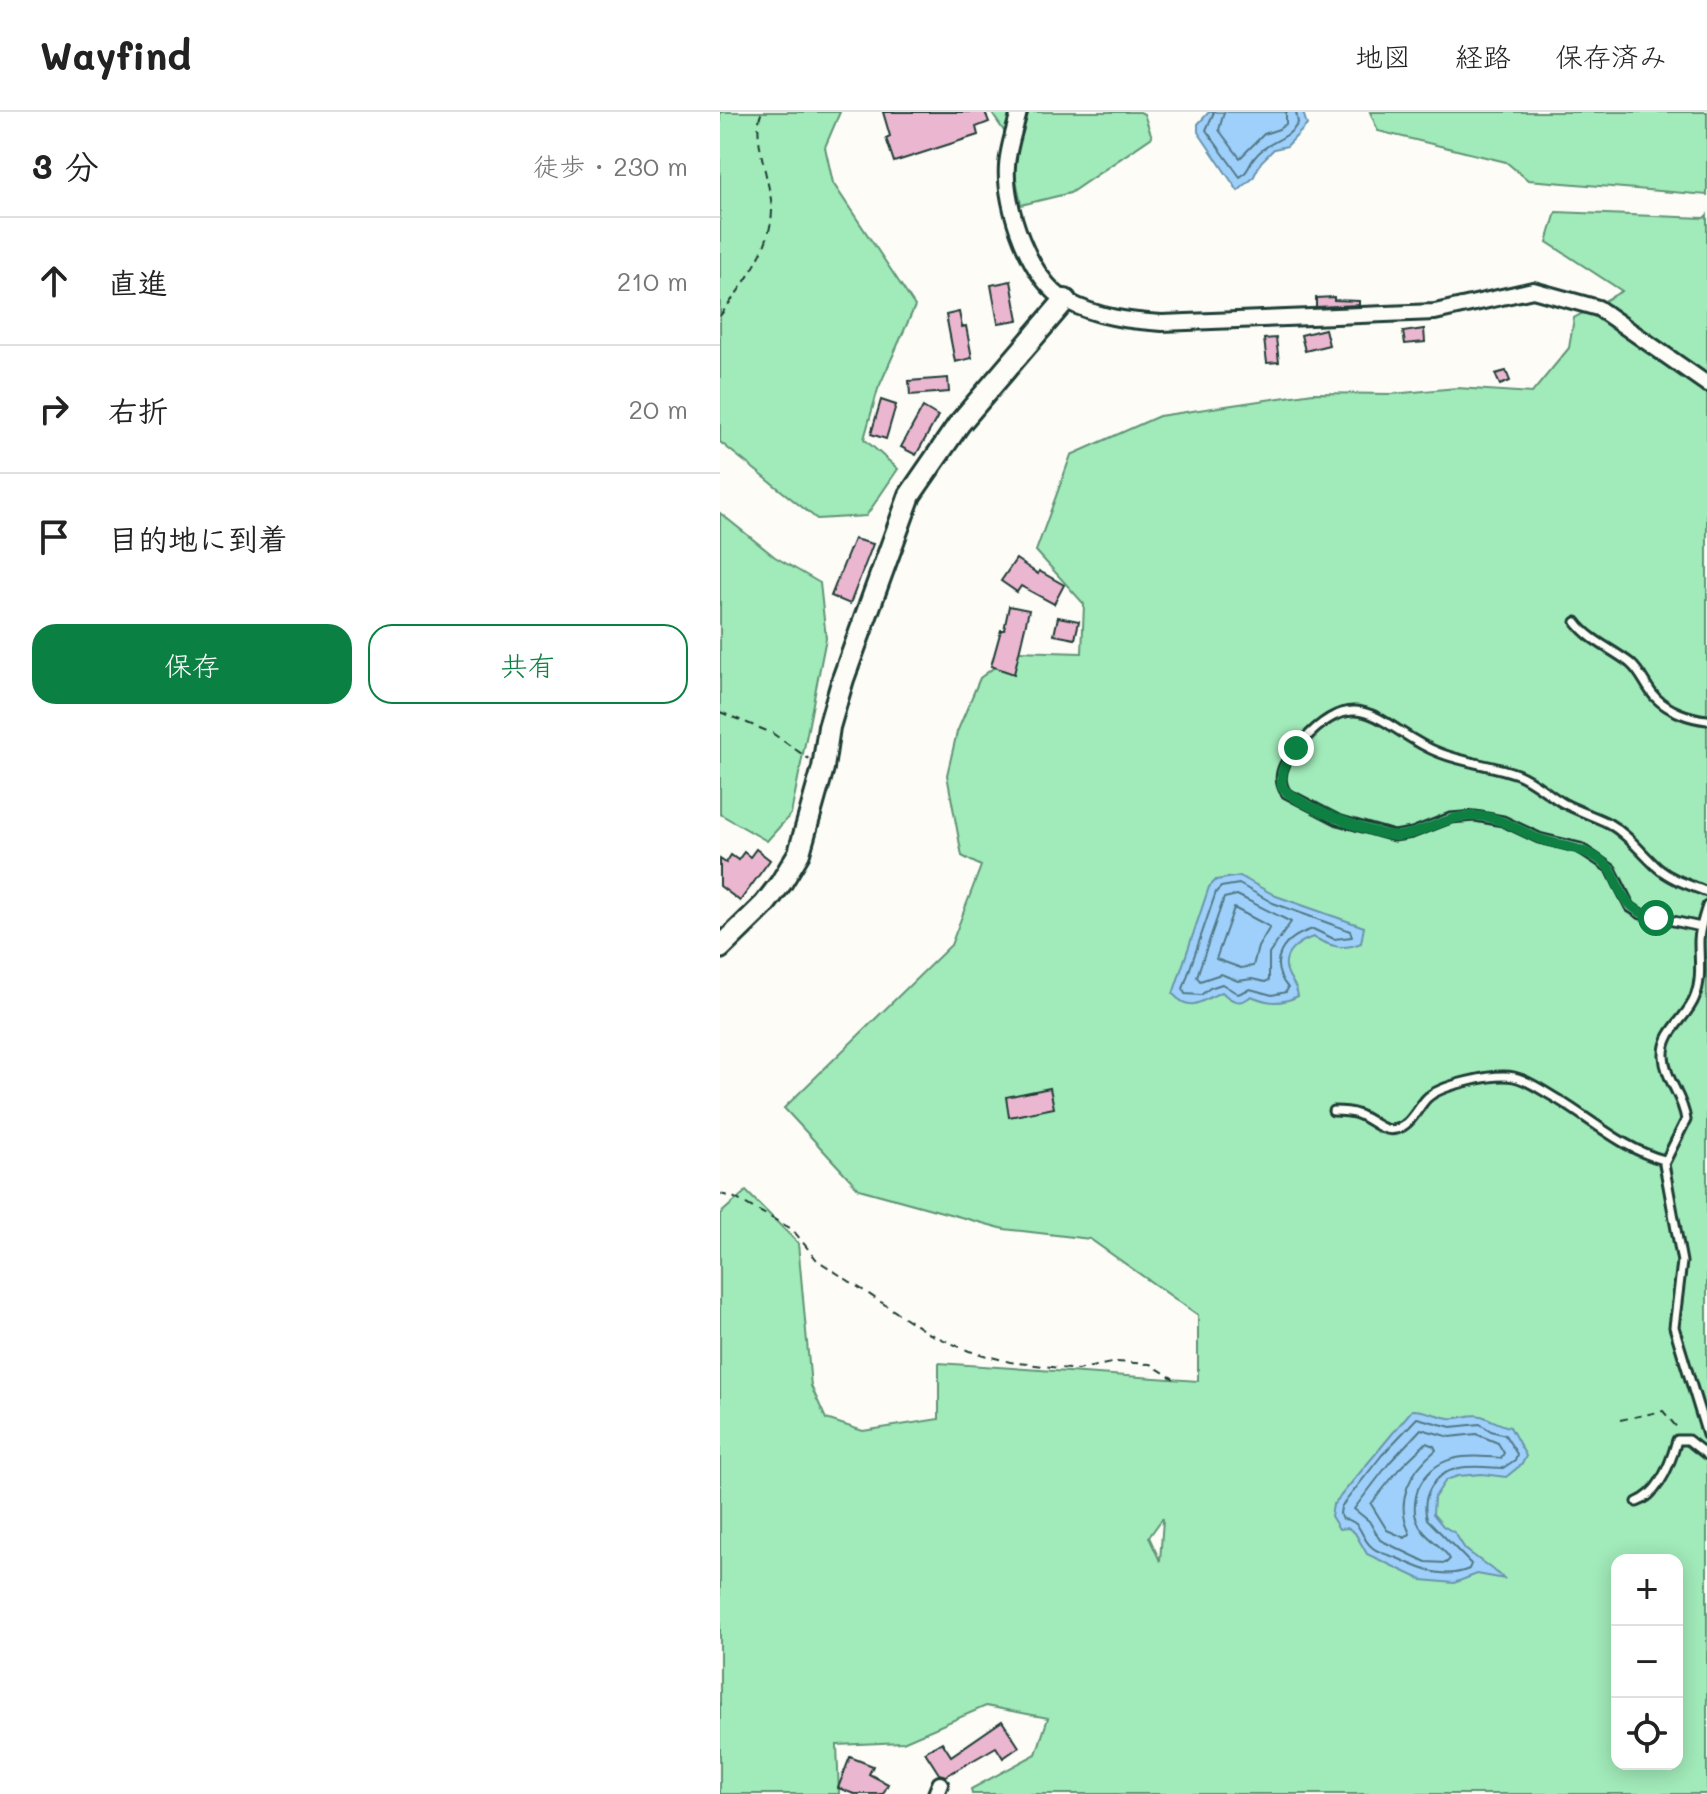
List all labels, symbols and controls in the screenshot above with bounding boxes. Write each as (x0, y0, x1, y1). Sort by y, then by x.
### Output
text: Wayfind (40, 30, 191, 80)
text: 地図 (1355, 38, 1411, 74)
text: 経路 (1455, 38, 1511, 74)
text: 保存済み (1555, 38, 1667, 74)
text: 3 分 (32, 143, 99, 188)
text: 徒歩 · 230 m (533, 149, 688, 183)
icon: ahead (32, 259, 76, 303)
text: 直進 (108, 262, 168, 302)
text: 210 m (617, 264, 688, 298)
icon: right (32, 387, 76, 431)
text: 右折 (108, 390, 168, 430)
text: 20 m (628, 392, 688, 426)
icon: arrive (32, 515, 76, 559)
text: 目的地に到着 (108, 518, 288, 558)
button: 保存 (32, 624, 352, 704)
button: 共有 (368, 624, 688, 704)
route end (1278, 730, 1314, 766)
route start (1638, 900, 1674, 936)
map controls (1611, 1554, 1683, 1770)
button: + (1611, 1554, 1683, 1626)
button: − (1611, 1626, 1683, 1698)
button: locate (1611, 1698, 1683, 1770)

